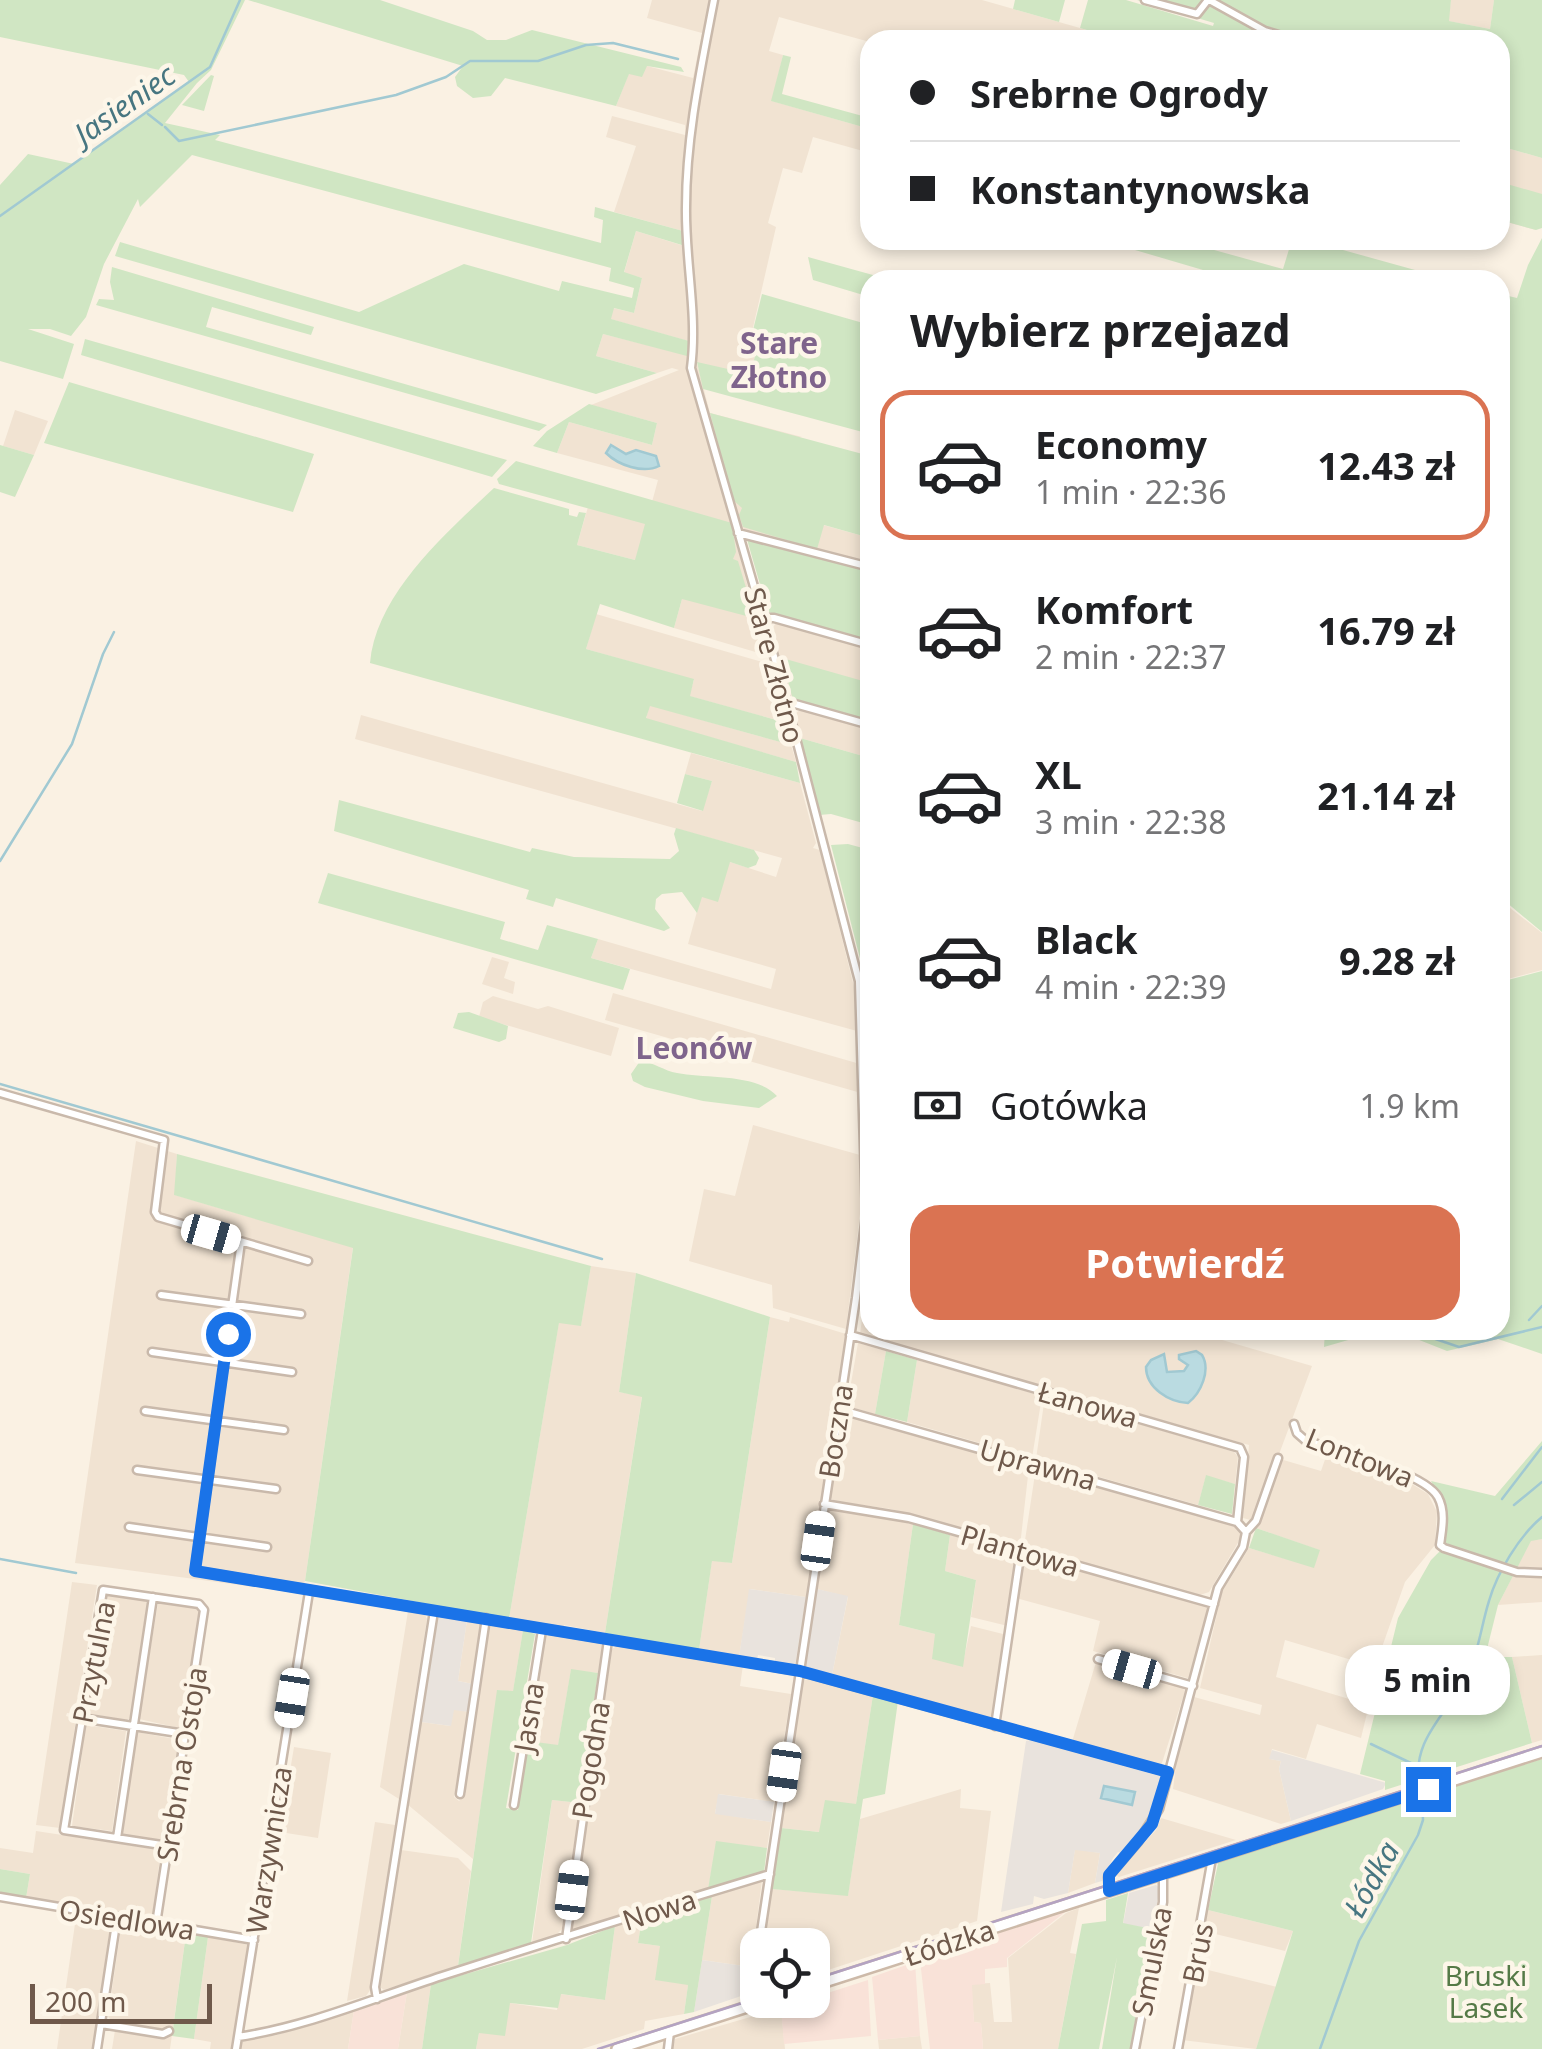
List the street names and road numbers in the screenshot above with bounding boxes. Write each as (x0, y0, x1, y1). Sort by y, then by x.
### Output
street label: Stare Złotno (736, 583, 814, 747)
street label: Łanowa (1034, 1372, 1142, 1436)
street label: Boczna (809, 1381, 861, 1481)
street label: Lontowa (1300, 1418, 1420, 1496)
street label: Uprawna (975, 1429, 1101, 1499)
street label: Plantowa (956, 1515, 1084, 1585)
street label: Przytulna (63, 1598, 123, 1726)
street label: Srebrna Ostoja (147, 1664, 215, 1864)
street label: Jasna (503, 1680, 552, 1757)
street label: Pogodna (562, 1699, 618, 1821)
street label: Warzywnicza (236, 1764, 300, 1936)
street label: Nowa (617, 1879, 701, 1939)
street label: Osiedlowa (56, 1890, 198, 1948)
street label: Smulska (1122, 1903, 1180, 2019)
street label: Łódzka (899, 1910, 999, 1974)
street label: Brus (1173, 1920, 1221, 1986)

